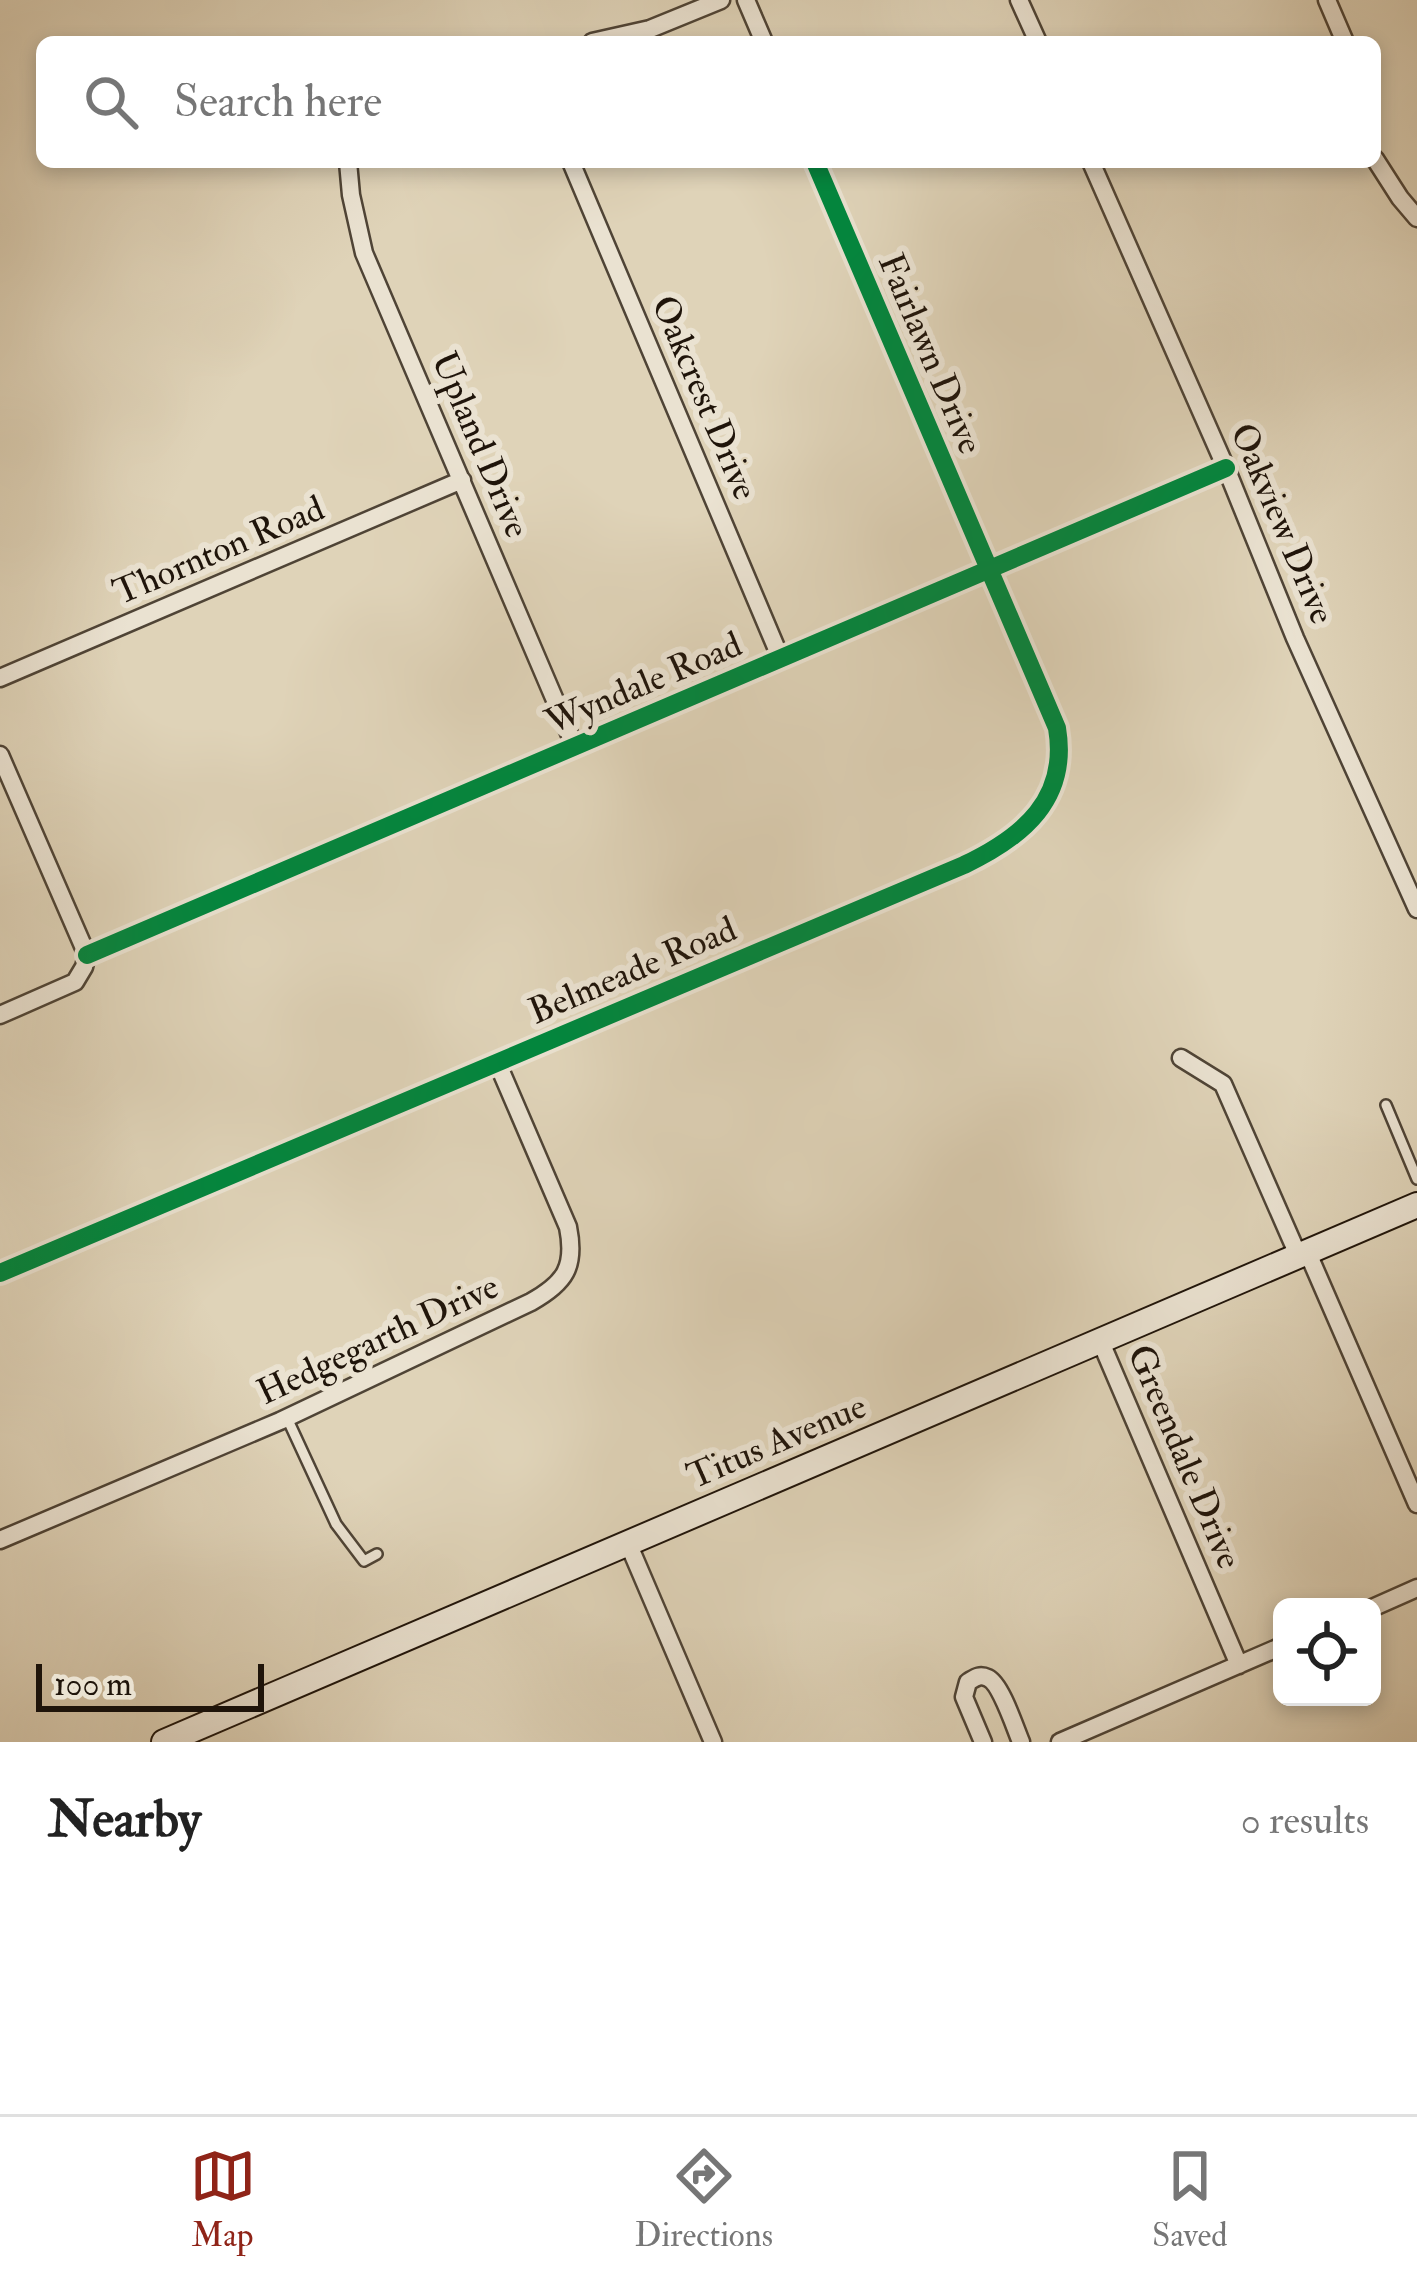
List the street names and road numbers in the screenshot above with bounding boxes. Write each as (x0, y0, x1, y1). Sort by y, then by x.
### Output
street label: Fairlawn Drive (868, 246, 993, 461)
street label: Oakcrest Drive (641, 289, 768, 507)
street label: Upland Drive (421, 345, 540, 544)
street label: Oakview Drive (1220, 417, 1345, 631)
street label: Thornton Road (106, 486, 331, 615)
street label: Wyndale Road (538, 622, 749, 745)
street label: Belmeade Road (522, 906, 743, 1034)
street label: Hedgegarth Drive (250, 1264, 505, 1415)
street label: Greendale Drive (1117, 1338, 1252, 1575)
street label: Titus Avenue (680, 1384, 873, 1499)

